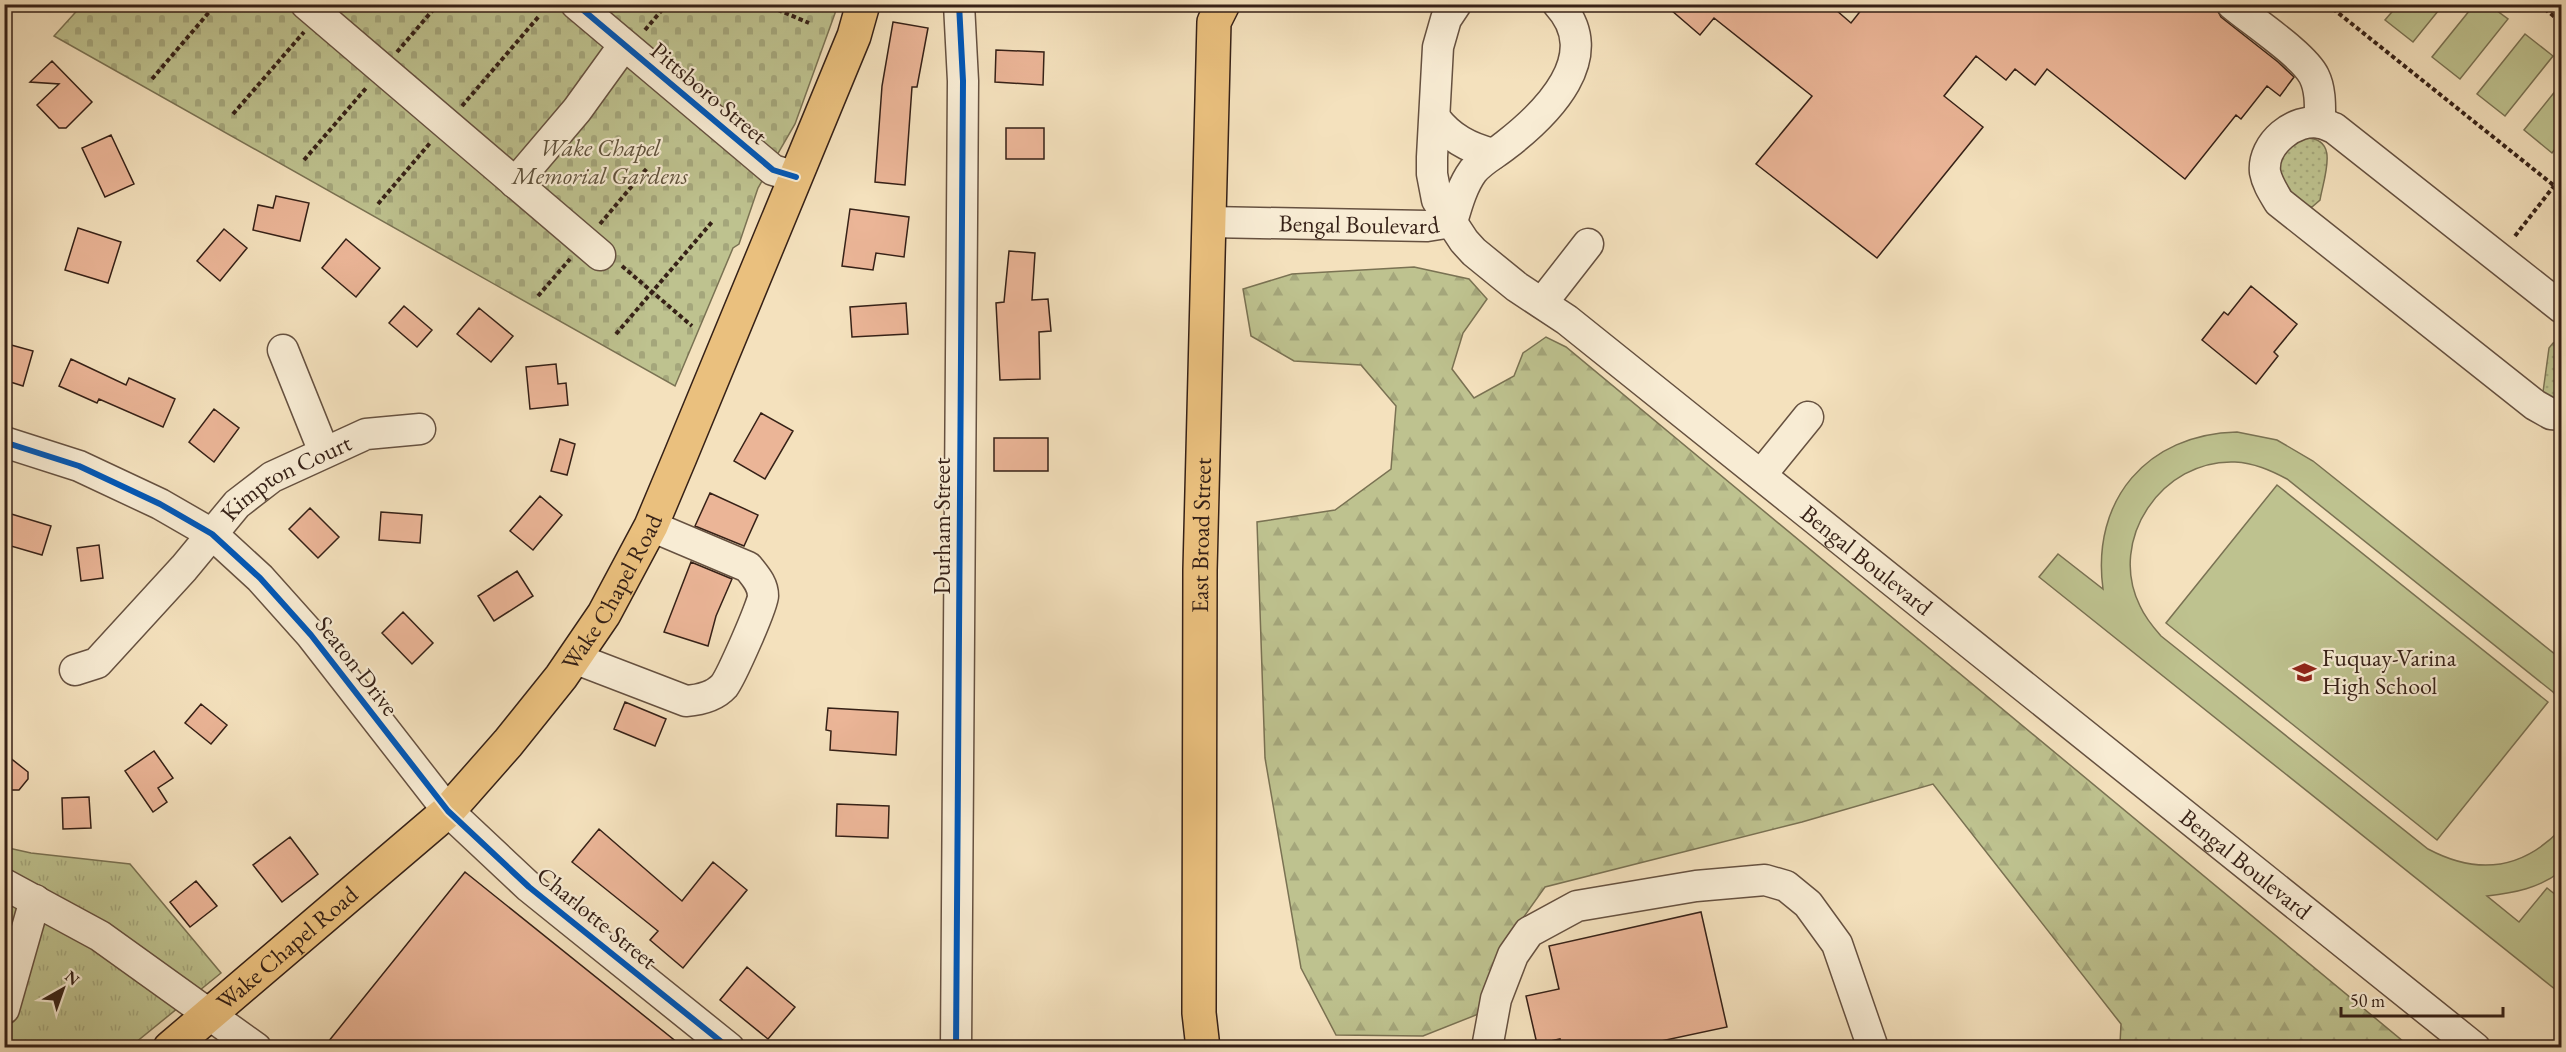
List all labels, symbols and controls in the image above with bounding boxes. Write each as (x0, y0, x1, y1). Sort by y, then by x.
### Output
street label: Pittsboro Street (644, 35, 775, 151)
park label: Wake Chapel Memorial Gardens (510, 132, 688, 191)
street label: Bengal Boulevard (1278, 207, 1442, 241)
street label: Kimpton Court (213, 427, 356, 527)
street label: Durham Street (926, 457, 957, 594)
street label: East Broad Street (1184, 457, 1218, 613)
street label: Bengal Boulevard (1795, 497, 1940, 623)
street label: Wake Chapel Road (554, 508, 670, 676)
street label: Seaton Drive (309, 610, 406, 722)
place label: Fuquay-Varina High School (2322, 642, 2457, 701)
school or university icon: Fuquay-Varina High School (2291, 659, 2317, 685)
street label: Bengal Boulevard (2174, 801, 2319, 927)
street label: Charlotte Street (531, 859, 664, 976)
street label: Wake Chapel Road (210, 878, 365, 1017)
north arrow (33, 959, 93, 1019)
text: N (61, 966, 84, 990)
scale bar (2341, 980, 2503, 1018)
text: 50 m (2350, 989, 2385, 1012)

